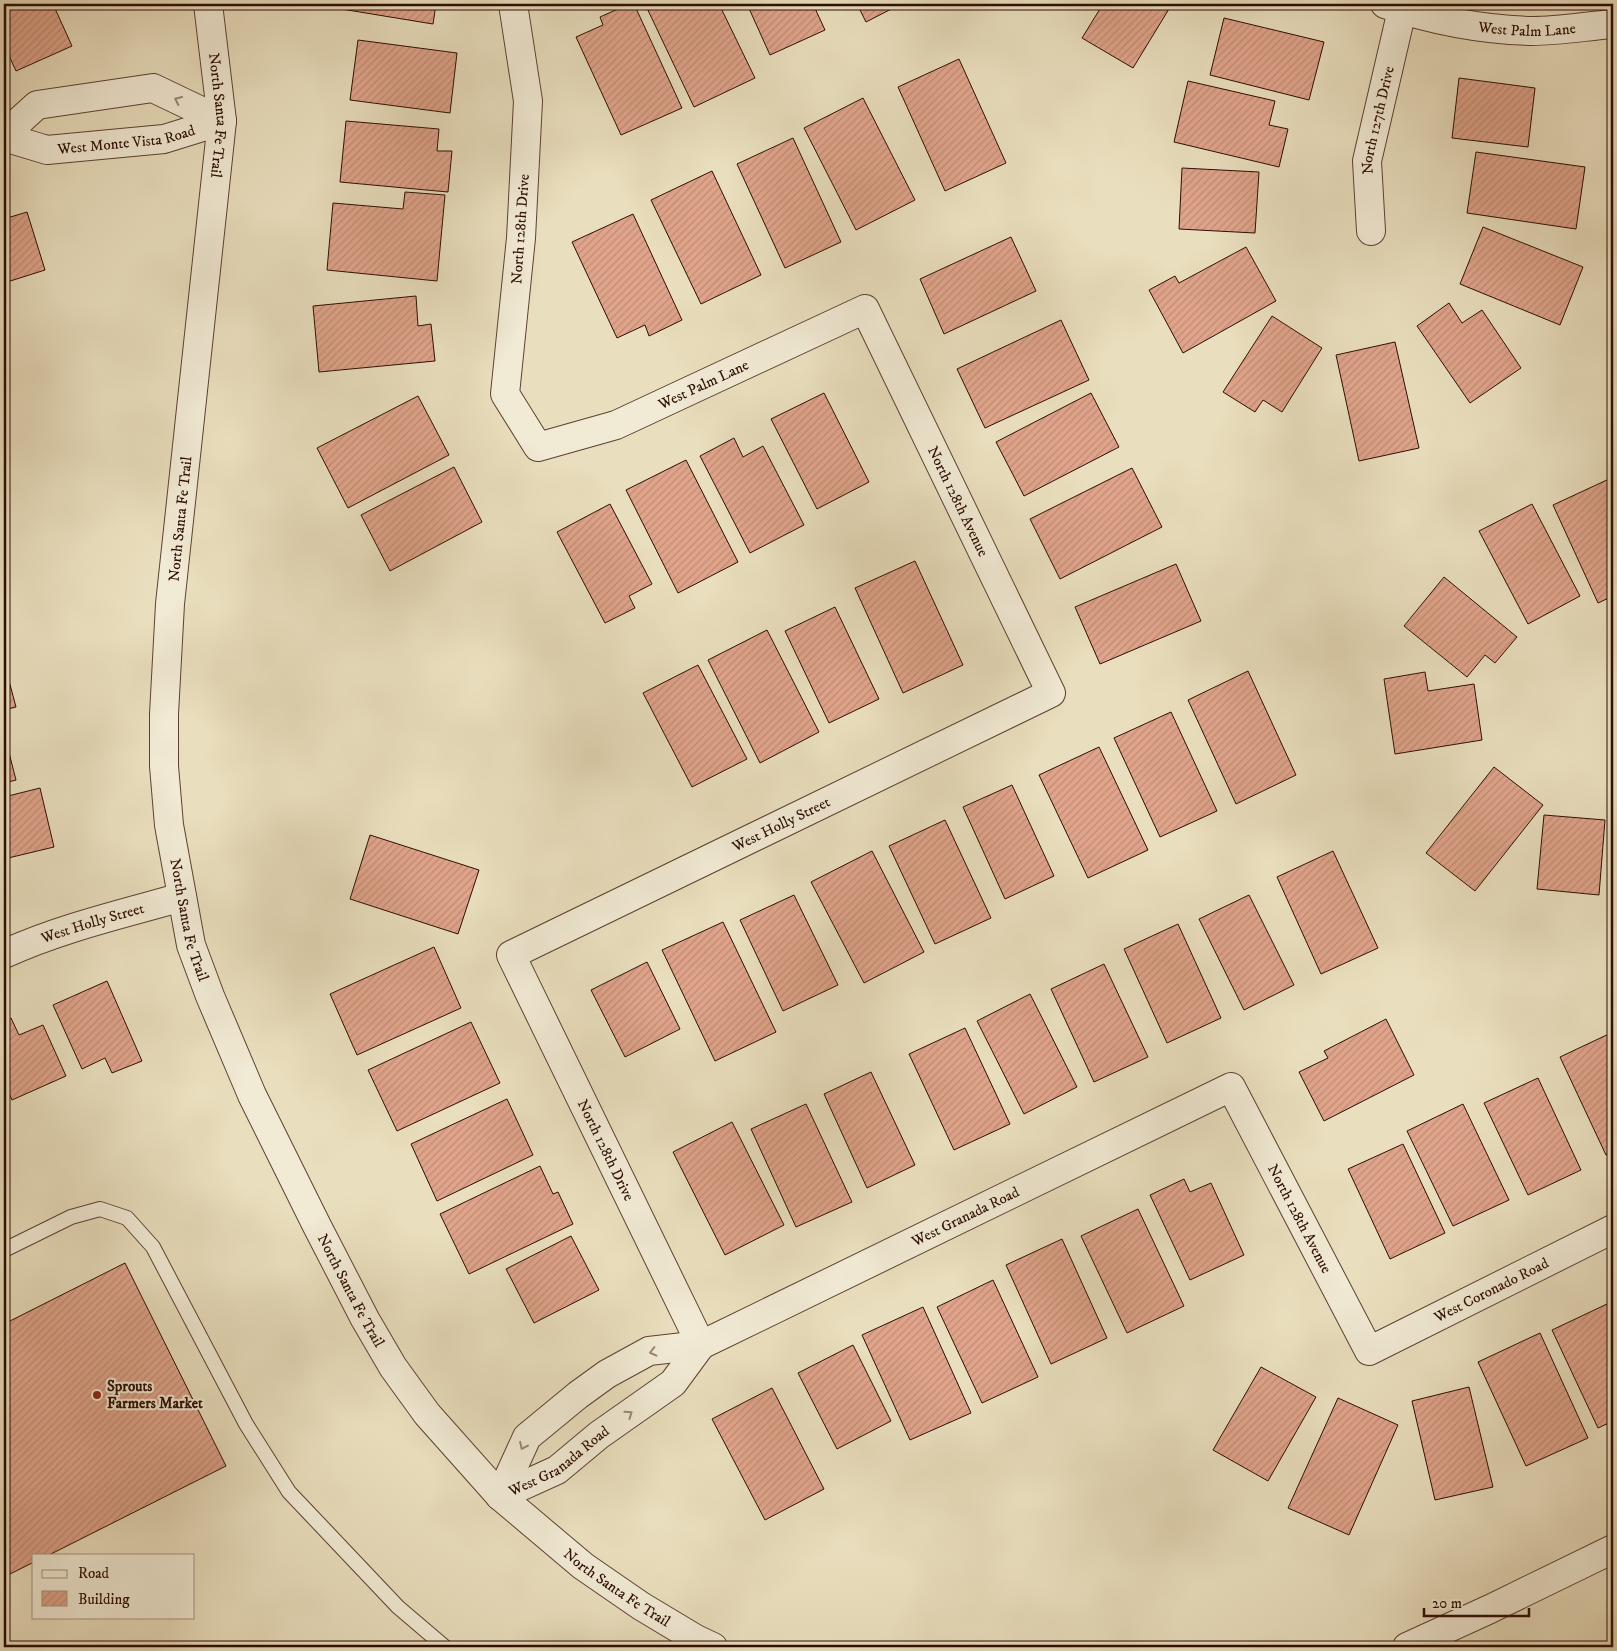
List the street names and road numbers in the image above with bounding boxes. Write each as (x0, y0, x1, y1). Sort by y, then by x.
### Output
street label: West Palm Lane (1476, 18, 1577, 41)
street label: North Santa Fe Trail (204, 52, 231, 179)
street label: North 127th Drive (1358, 64, 1399, 175)
street label: West Monte Vista Road (56, 121, 198, 159)
street label: North 128th Drive (507, 173, 534, 285)
street label: West Palm Lane (654, 356, 752, 414)
street label: North 128th Avenue (923, 443, 992, 560)
street label: North Santa Fe Trail (164, 455, 197, 582)
street label: West Holly Street (728, 792, 833, 857)
street label: North Santa Fe Trail (165, 857, 213, 984)
street label: West Holly Street (38, 899, 146, 948)
street label: North 128th Drive (573, 1096, 638, 1204)
street label: North 128th Avenue (1263, 1161, 1336, 1277)
street label: West Granada Road (908, 1182, 1023, 1251)
street label: North Santa Fe Trail (313, 1231, 389, 1351)
street label: West Coronado Road (1430, 1253, 1552, 1327)
street label: West Granada Road (505, 1421, 614, 1501)
street label: North Santa Fe Trail (559, 1545, 674, 1632)

